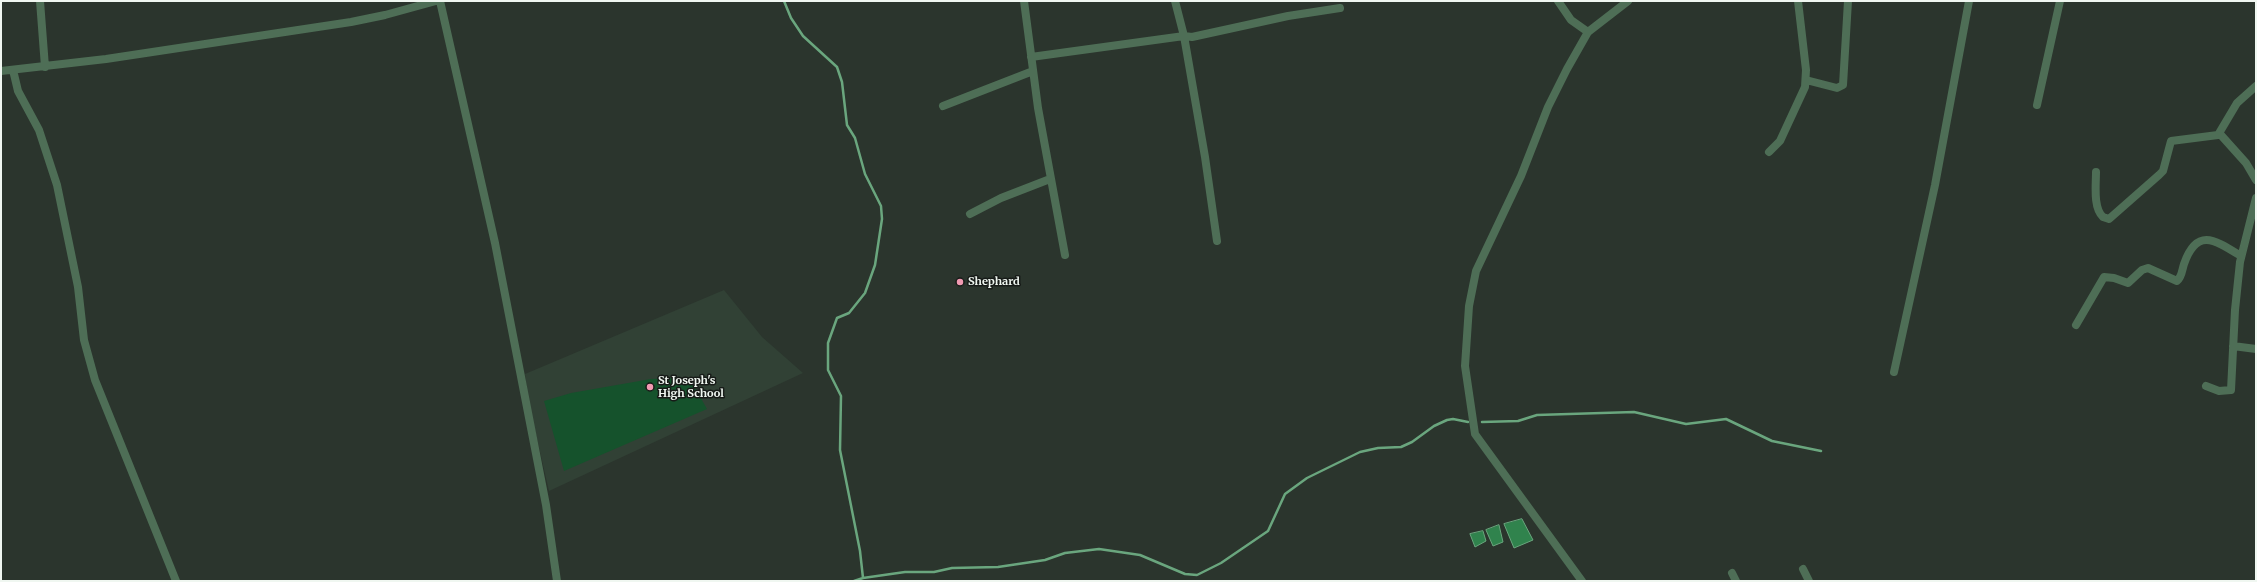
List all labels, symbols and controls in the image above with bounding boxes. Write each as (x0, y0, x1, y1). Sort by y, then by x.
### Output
place label: Shephard (968, 275, 1020, 289)
marker: Shephard (955, 277, 965, 287)
place label: St Joseph's High School (658, 374, 724, 400)
marker: St Joseph's High School (645, 382, 655, 392)

